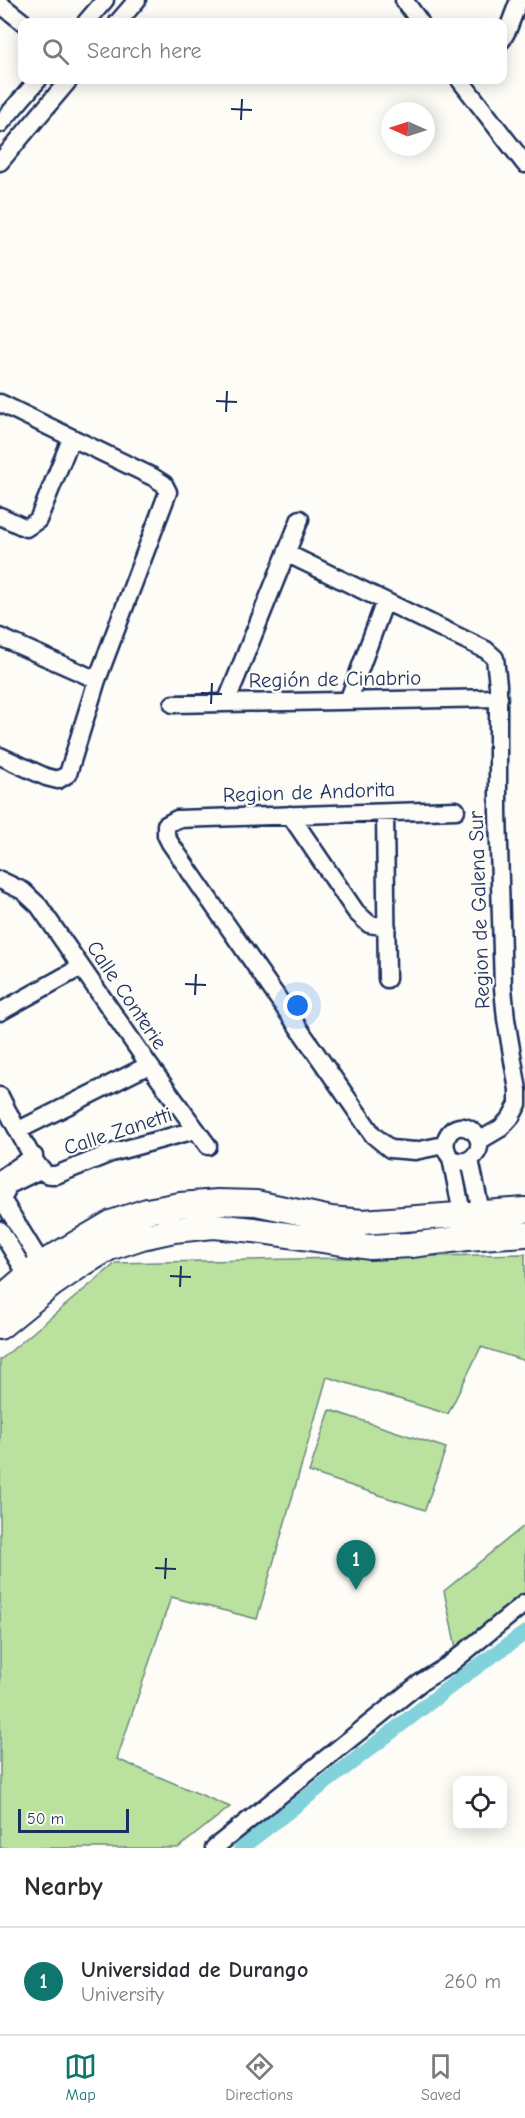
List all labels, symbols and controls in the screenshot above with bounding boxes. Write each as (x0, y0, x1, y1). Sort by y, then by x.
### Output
search box (18, 18, 507, 84)
icon: search (39, 35, 72, 68)
text: Search here (87, 38, 202, 64)
north arrow (381, 102, 435, 156)
street label: Región de Cinabrio (248, 665, 422, 693)
street label: Region de Andorita (222, 777, 396, 807)
street label: Region de Galena Sur (464, 810, 494, 1009)
street label: Calle Conterie (82, 936, 172, 1054)
your location (283, 991, 312, 1020)
street label: Calle Zanetti (61, 1102, 175, 1160)
pin: 1 (336, 1540, 376, 1590)
map controls (453, 1776, 507, 1830)
button: locate (453, 1776, 507, 1830)
scale bar (18, 1806, 129, 1834)
text: 50 m (27, 1810, 64, 1828)
text: Nearby (24, 1872, 103, 1902)
text: Universidad de Durango (81, 1957, 308, 1983)
text: 1 (40, 1970, 47, 1993)
text: 260 m (444, 1970, 501, 1993)
text: University (81, 1983, 164, 2006)
tab: Map (64, 2050, 97, 2104)
tab: Directions (225, 2050, 293, 2104)
tab: Saved (421, 2050, 461, 2104)

